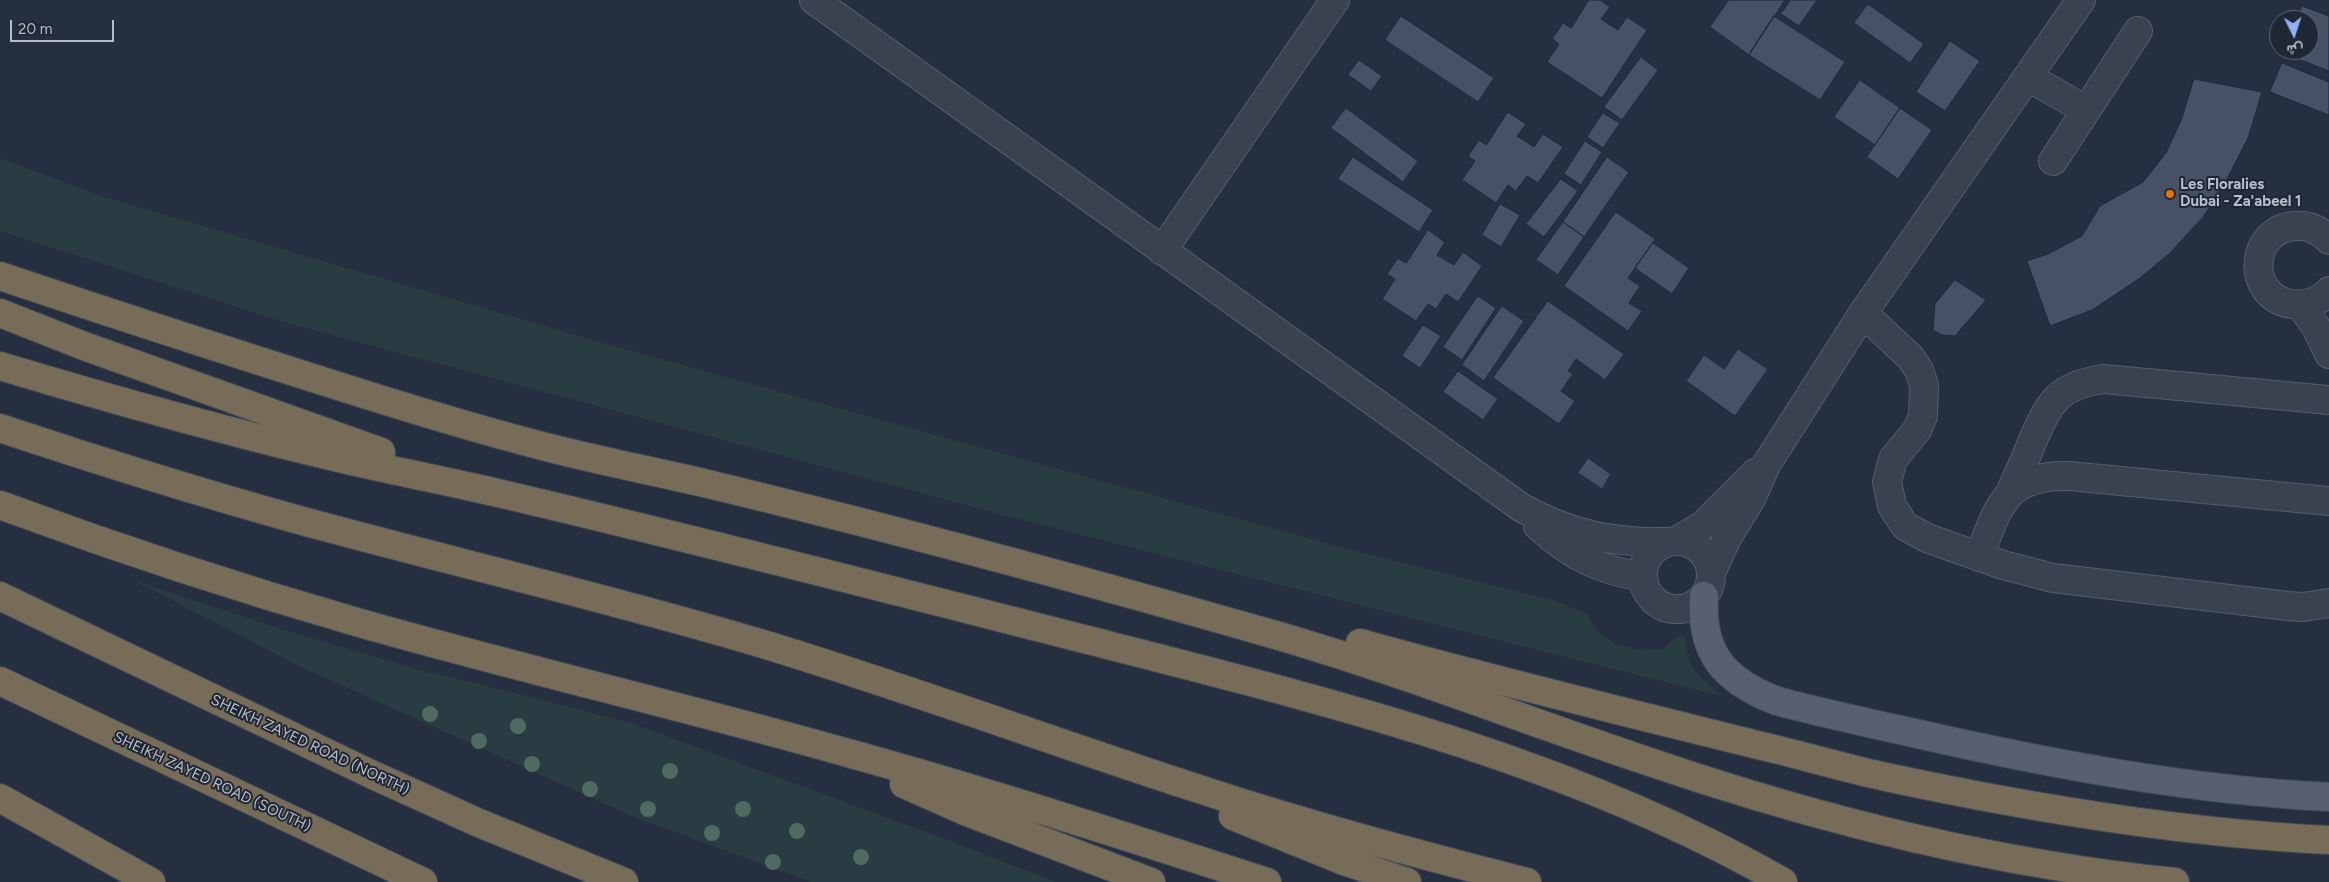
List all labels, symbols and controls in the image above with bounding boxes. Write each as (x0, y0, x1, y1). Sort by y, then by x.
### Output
scale bar (12, 10, 116, 42)
north arrow (2269, 10, 2319, 60)
text: 20 m (18, 20, 52, 38)
text: ش (2286, 40, 2304, 59)
place label: Les Floralies Dubai - Za'abeel 1 (2180, 176, 2301, 211)
marker: Les Floralies Dubai - Za'abeel 1 (2164, 188, 2176, 200)
street label: SHEIKH ZAYED ROAD (NORTH) (208, 691, 412, 799)
street label: SHEIKH ZAYED ROAD (SOUTH) (110, 728, 314, 836)

